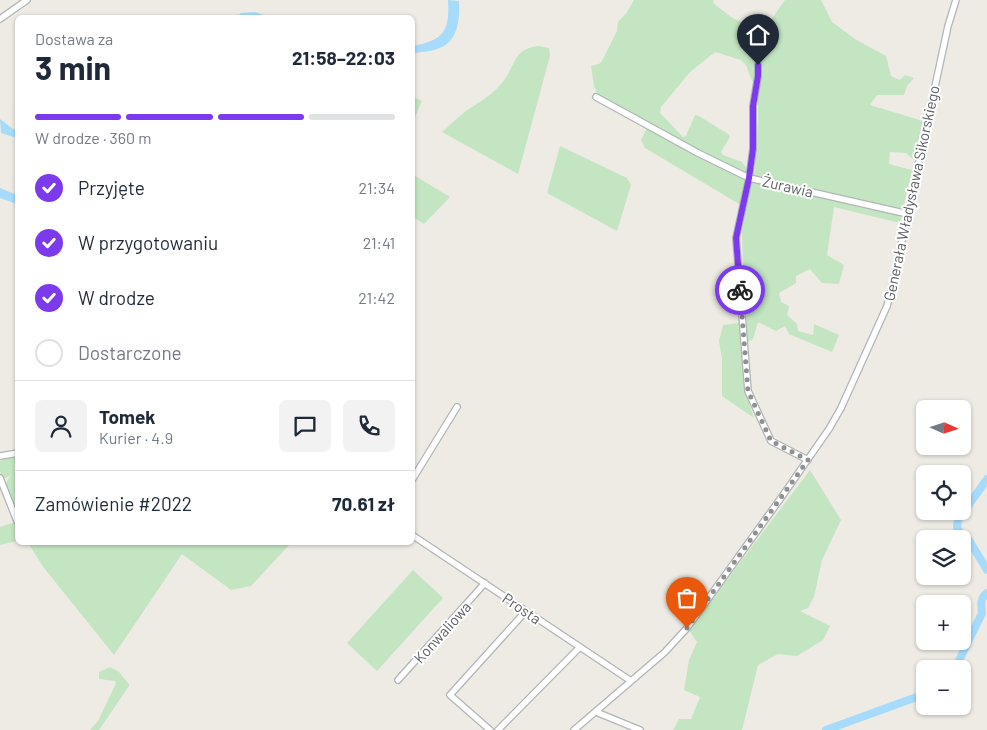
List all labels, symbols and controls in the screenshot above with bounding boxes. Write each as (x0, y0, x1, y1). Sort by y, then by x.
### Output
pin (737, 14, 779, 65)
icon: home (744, 21, 772, 49)
text: Dostawa za (35, 29, 113, 48)
text: 21:58–22:03 (292, 46, 395, 69)
text: 3 min (35, 48, 111, 86)
street label: Generała Władysława Sikorskiego (879, 84, 943, 302)
text: W drodze · 360 m (35, 128, 152, 147)
street label: Żurawia (761, 171, 815, 201)
icon: check (35, 174, 63, 202)
text: Przyjęte (78, 176, 145, 199)
text: 21:34 (359, 178, 395, 197)
icon: check (35, 229, 63, 257)
text: W przygotowaniu (78, 231, 218, 254)
text: 21:41 (363, 233, 395, 252)
courier (715, 265, 765, 315)
icon: bike (726, 276, 754, 304)
icon: check (35, 284, 63, 312)
text: W drodze (78, 286, 155, 309)
text: 21:42 (358, 288, 395, 307)
text: Dostarczone (78, 341, 182, 364)
button: person (35, 400, 87, 452)
button: chat (279, 400, 331, 452)
button: phone (343, 400, 395, 452)
north arrow (916, 400, 971, 455)
map controls (916, 400, 971, 715)
text: Tomek (99, 405, 155, 428)
text: Kurier · 4.9 (99, 428, 173, 447)
button: locate (916, 465, 971, 520)
text: Zamówienie #2022 (35, 492, 192, 515)
text: 70.61 zł (332, 492, 395, 515)
button: layers (916, 530, 971, 585)
pin (666, 577, 708, 628)
icon: bag (673, 584, 701, 612)
street label: Prosta (499, 589, 545, 627)
button: + (916, 595, 971, 650)
street label: Konwaliowa (410, 597, 474, 667)
button: − (916, 660, 971, 715)

